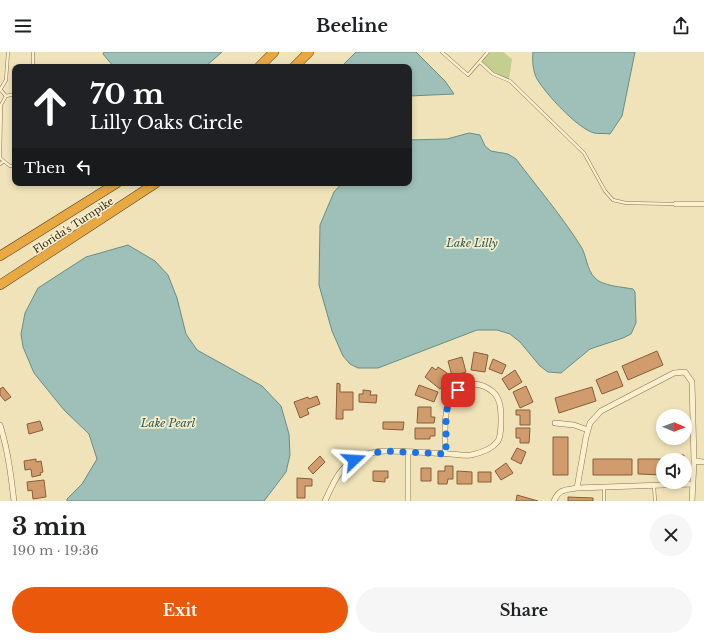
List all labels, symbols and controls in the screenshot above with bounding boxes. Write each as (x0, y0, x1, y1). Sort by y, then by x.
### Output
icon: menu (12, 15, 34, 37)
text: Beeline (316, 15, 388, 37)
icon: share (670, 15, 692, 37)
text: 70 m (90, 77, 164, 112)
icon: ahead (24, 80, 76, 132)
text: Lilly Oaks Circle (90, 112, 243, 134)
icon: left (73, 156, 95, 178)
text: Then (24, 158, 65, 177)
street label: Florida's Turnpike (31, 194, 116, 256)
water label: Lake Lilly (445, 236, 498, 250)
pin (441, 373, 475, 407)
icon: arrive (447, 379, 469, 401)
north arrow (656, 409, 692, 445)
map controls (656, 409, 692, 489)
water label: Lake Pearl (140, 416, 196, 430)
position arrow (333, 439, 375, 481)
button: sound (656, 453, 692, 489)
text: 3 min (12, 512, 86, 541)
button: close (650, 514, 692, 556)
text: 190 m · 19:36 (12, 542, 99, 559)
button: Exit (12, 587, 348, 633)
button: Share (356, 587, 692, 633)

